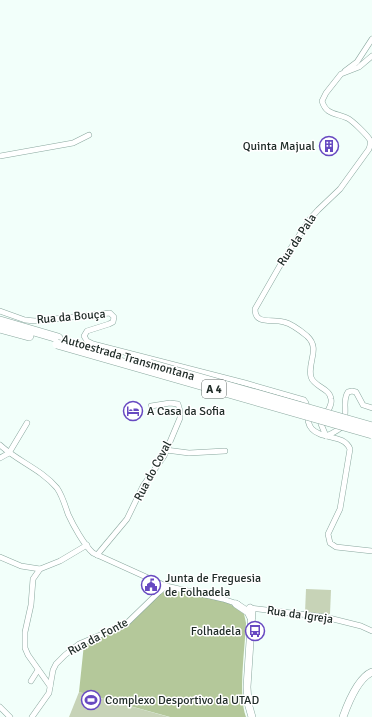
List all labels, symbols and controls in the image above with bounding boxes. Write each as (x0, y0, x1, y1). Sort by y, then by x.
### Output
building icon: Quinta Majual (318, 135, 340, 157)
place label: Quinta Majual (243, 139, 315, 154)
street label: Rua da Pala (274, 211, 320, 269)
street label: Rua da Bouça (36, 307, 106, 327)
street label: Autoestrada Transmontana (60, 332, 196, 384)
road number: A 4 (202, 380, 226, 398)
hotel icon: A Casa da Sofia (122, 400, 144, 422)
place label: A Casa da Sofia (147, 404, 225, 419)
street label: Rua do Coval (131, 438, 175, 504)
place label: Junta de Freguesia de Folhadela (165, 571, 261, 600)
public building icon: Junta de Freguesia de Folhadela (140, 574, 162, 596)
street label: Rua da Igreja (266, 603, 334, 627)
street label: Rua da Fonte (65, 615, 131, 659)
bus stop icon: Folhadela (244, 620, 266, 642)
place label: Folhadela (191, 624, 241, 639)
sports icon: Complexo Desportivo da UTAD (80, 689, 102, 711)
place label: Complexo Desportivo da UTAD (105, 693, 259, 708)

